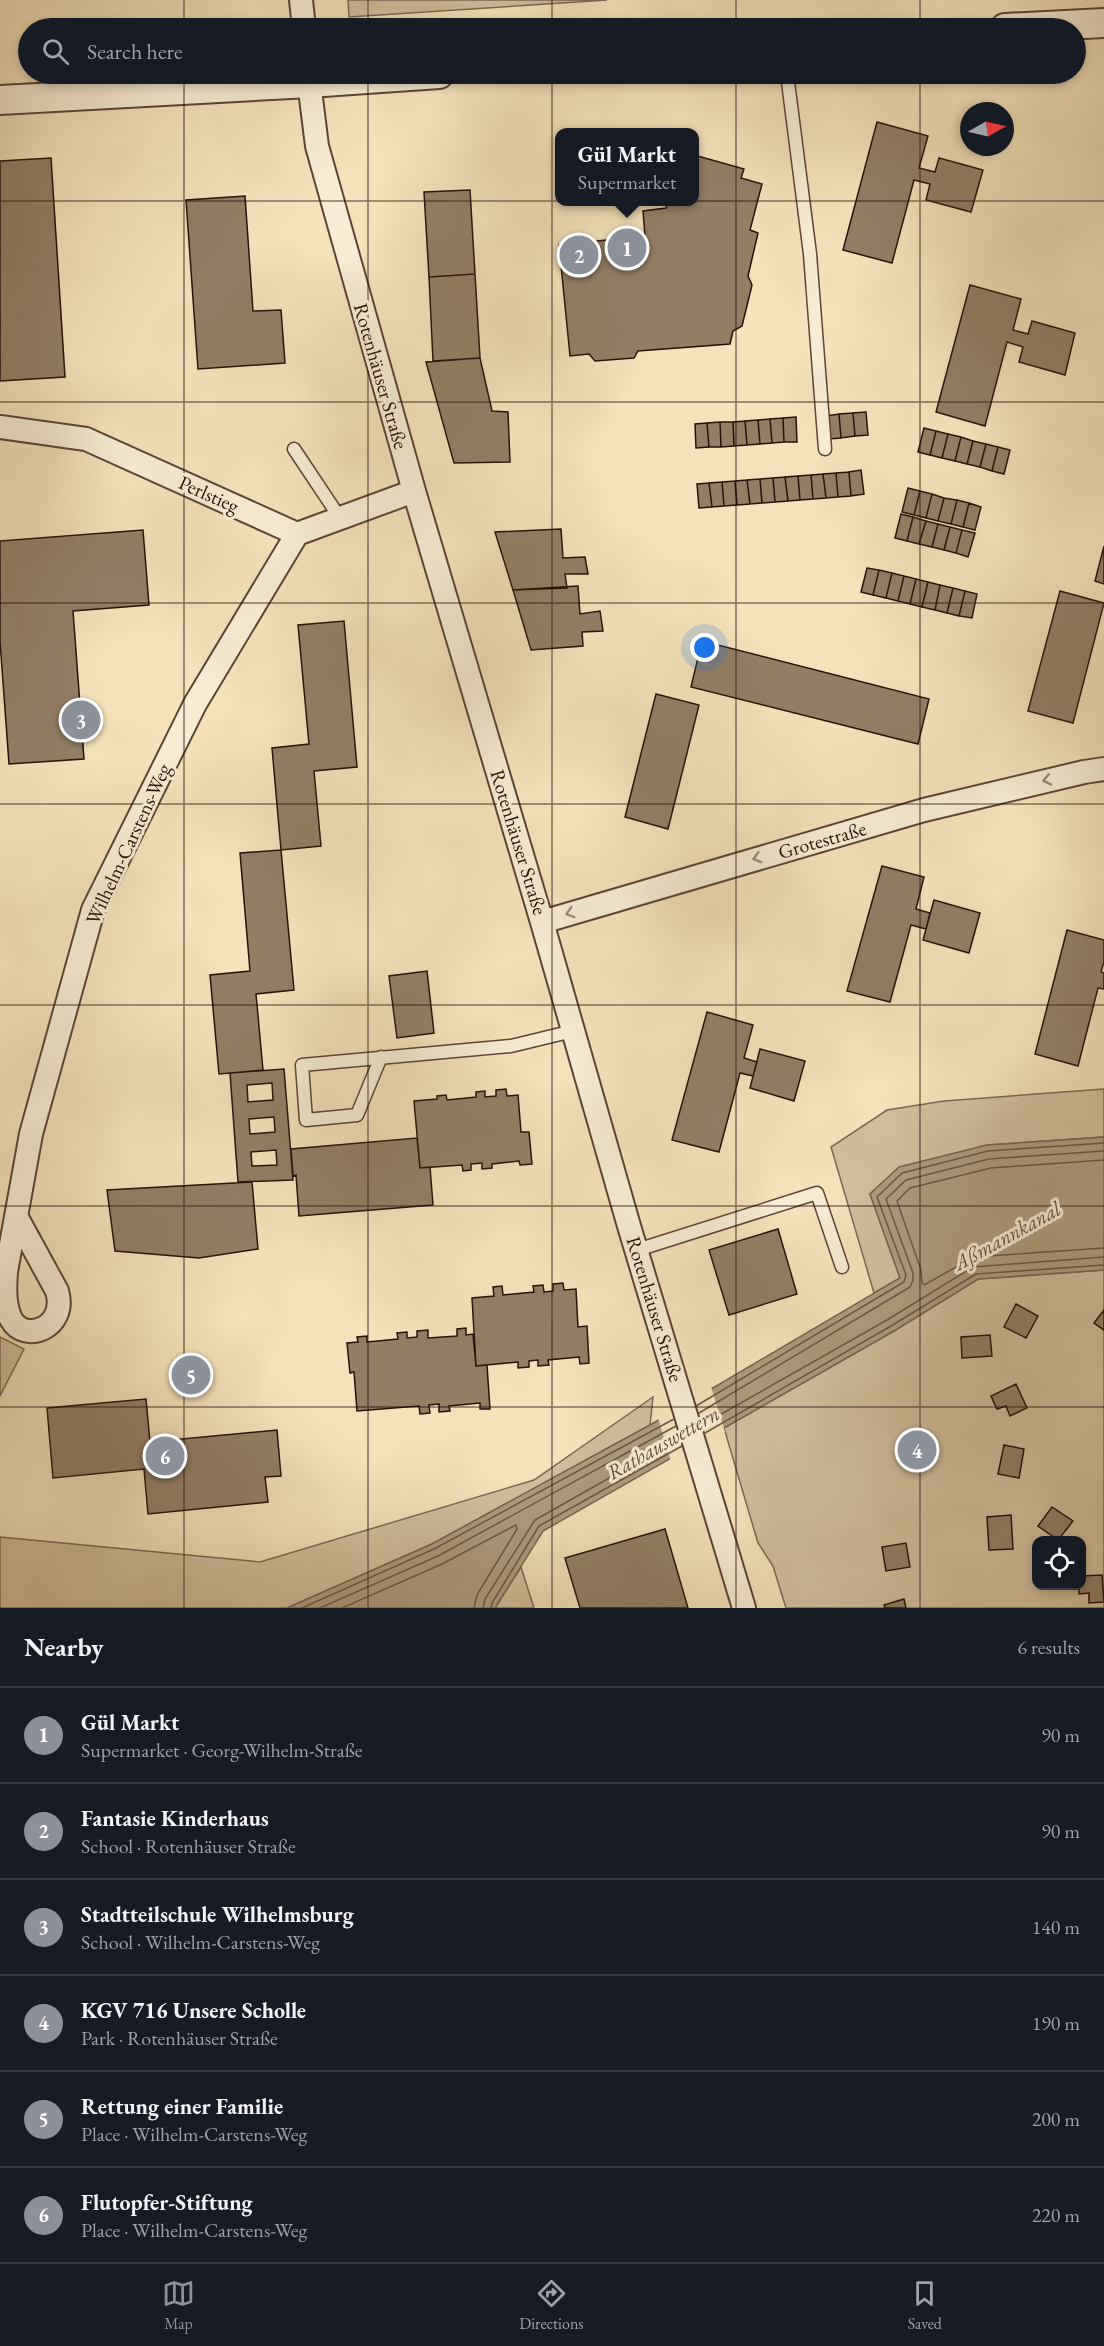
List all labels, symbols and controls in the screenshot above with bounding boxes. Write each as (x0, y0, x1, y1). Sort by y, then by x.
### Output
search box (18, 18, 1086, 84)
icon: search (39, 35, 72, 68)
text: Search here (87, 37, 182, 66)
north arrow (960, 102, 1014, 156)
popup (555, 128, 699, 206)
text: Gül Markt (578, 140, 676, 169)
text: Supermarket (578, 169, 676, 195)
pin: 1 (608, 226, 646, 270)
pin: 2 (560, 232, 598, 278)
street label: Rotenhäuser Straße (348, 300, 414, 452)
street label: Perlstieg (175, 469, 244, 519)
your location (690, 633, 719, 662)
pin: 3 (62, 698, 100, 742)
street label: Wilhelm-Carstens-Weg (79, 759, 177, 929)
street label: Rotenhäuser Straße (485, 766, 554, 918)
one-way arrow (1042, 773, 1052, 786)
street label: Grotestraße (775, 815, 869, 865)
one-way arrow (752, 851, 762, 864)
one-way arrow (565, 906, 576, 918)
water label: Aßmannkanal (946, 1194, 1066, 1277)
street label: Rotenhäuser Straße (621, 1233, 690, 1385)
pin: 5 (172, 1352, 210, 1398)
water label: Rathauswettern (601, 1399, 724, 1486)
pin: 4 (898, 1428, 936, 1472)
pin: 6 (146, 1434, 184, 1478)
map controls (1032, 1536, 1086, 1590)
button: locate (1032, 1536, 1086, 1590)
text: Nearby (24, 1630, 104, 1664)
text: 6 results (1017, 1634, 1080, 1660)
text: Gül Markt (81, 1708, 179, 1737)
text: 1 (38, 1722, 49, 1748)
text: 90 m (1041, 1722, 1080, 1748)
text: Supermarket · Georg-Wilhelm-Straße (81, 1737, 363, 1763)
text: Fantasie Kinderhaus (81, 1804, 269, 1833)
text: 2 (38, 1818, 49, 1844)
text: 90 m (1041, 1818, 1080, 1844)
text: School · Rotenhäuser Straße (81, 1833, 296, 1859)
text: Stadtteilschule Wilhelmsburg (81, 1900, 354, 1929)
text: 3 (38, 1914, 49, 1940)
text: 140 m (1032, 1914, 1080, 1940)
text: School · Wilhelm-Carstens-Weg (81, 1929, 320, 1955)
text: KGV 716 Unsere Scholle (81, 1996, 306, 2025)
text: 4 (38, 2010, 49, 2036)
text: 190 m (1032, 2010, 1080, 2036)
text: Park · Rotenhäuser Straße (81, 2025, 278, 2051)
text: Rettung einer Familie (81, 2092, 283, 2121)
text: 5 (38, 2106, 49, 2132)
text: 200 m (1032, 2106, 1080, 2132)
text: Place · Wilhelm-Carstens-Weg (81, 2121, 307, 2147)
text: Flutopfer-Stiftung (81, 2188, 253, 2217)
text: 6 (38, 2202, 49, 2228)
text: 220 m (1032, 2202, 1080, 2228)
text: Place · Wilhelm-Carstens-Weg (81, 2217, 307, 2243)
tab: Map (162, 2277, 195, 2334)
tab: Directions (519, 2277, 584, 2334)
tab: Saved (908, 2277, 942, 2334)

